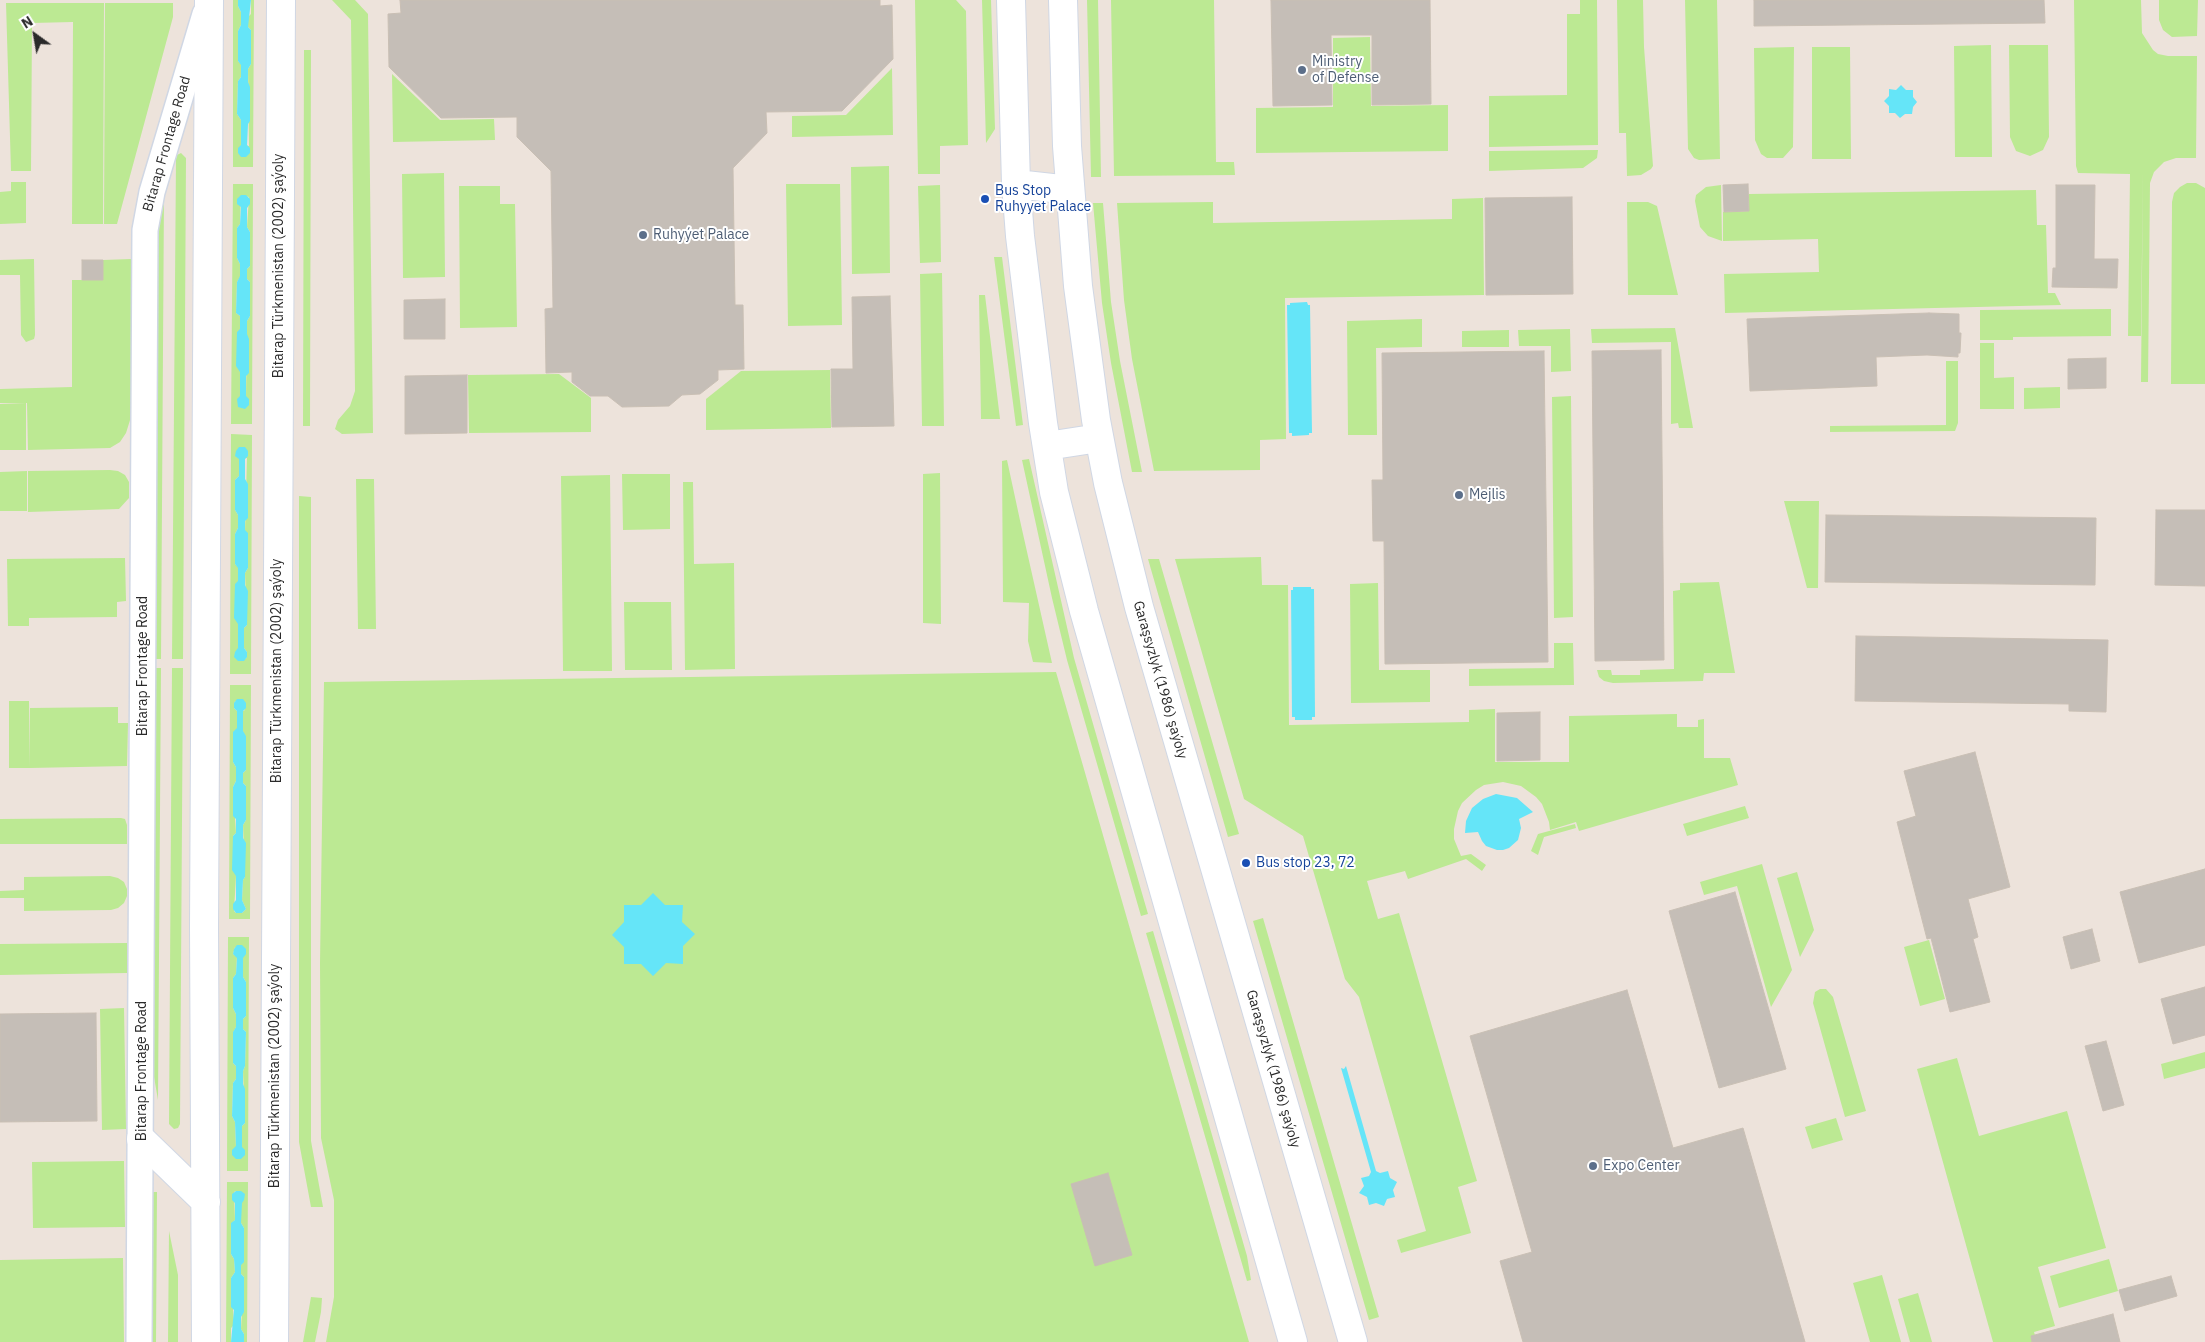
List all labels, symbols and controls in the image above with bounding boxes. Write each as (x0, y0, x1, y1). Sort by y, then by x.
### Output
north arrow (10, 10, 60, 60)
text: N (18, 12, 36, 33)
place label: Ministry of Defense (1312, 54, 1379, 86)
marker: Ministry of Defense (1296, 64, 1308, 76)
street label: Bitarap Frontage Road (140, 74, 194, 214)
street label: Bitarap Türkmenistan (2002) şaýoly (271, 154, 287, 378)
place label: Bus Stop Ruhyyet Palace (995, 183, 1091, 216)
marker: Bus Stop Ruhyyet Palace (979, 193, 991, 205)
place label: Ruhyýet Palace (653, 227, 749, 243)
marker: Ruhyýet Palace (637, 229, 649, 241)
place label: Mejlis (1469, 487, 1506, 503)
marker: Mejlis (1453, 489, 1465, 501)
street label: Bitarap Türkmenistan (2002) şaýoly (269, 559, 285, 783)
street label: Bitarap Frontage Road (135, 596, 151, 736)
street label: Garaşsyzlyk (1986) şaýoly (1129, 599, 1191, 761)
place label: Bus stop 23, 72 (1256, 855, 1355, 871)
marker: Bus stop 23, 72 (1240, 857, 1252, 869)
street label: Bitarap Türkmenistan (2002) şaýoly (267, 964, 283, 1188)
street label: Garaşsyzlyk (1986) şaýoly (1242, 988, 1304, 1150)
street label: Bitarap Frontage Road (134, 1001, 150, 1141)
place label: Expo Center (1603, 1158, 1680, 1174)
marker: Expo Center (1587, 1160, 1599, 1172)

